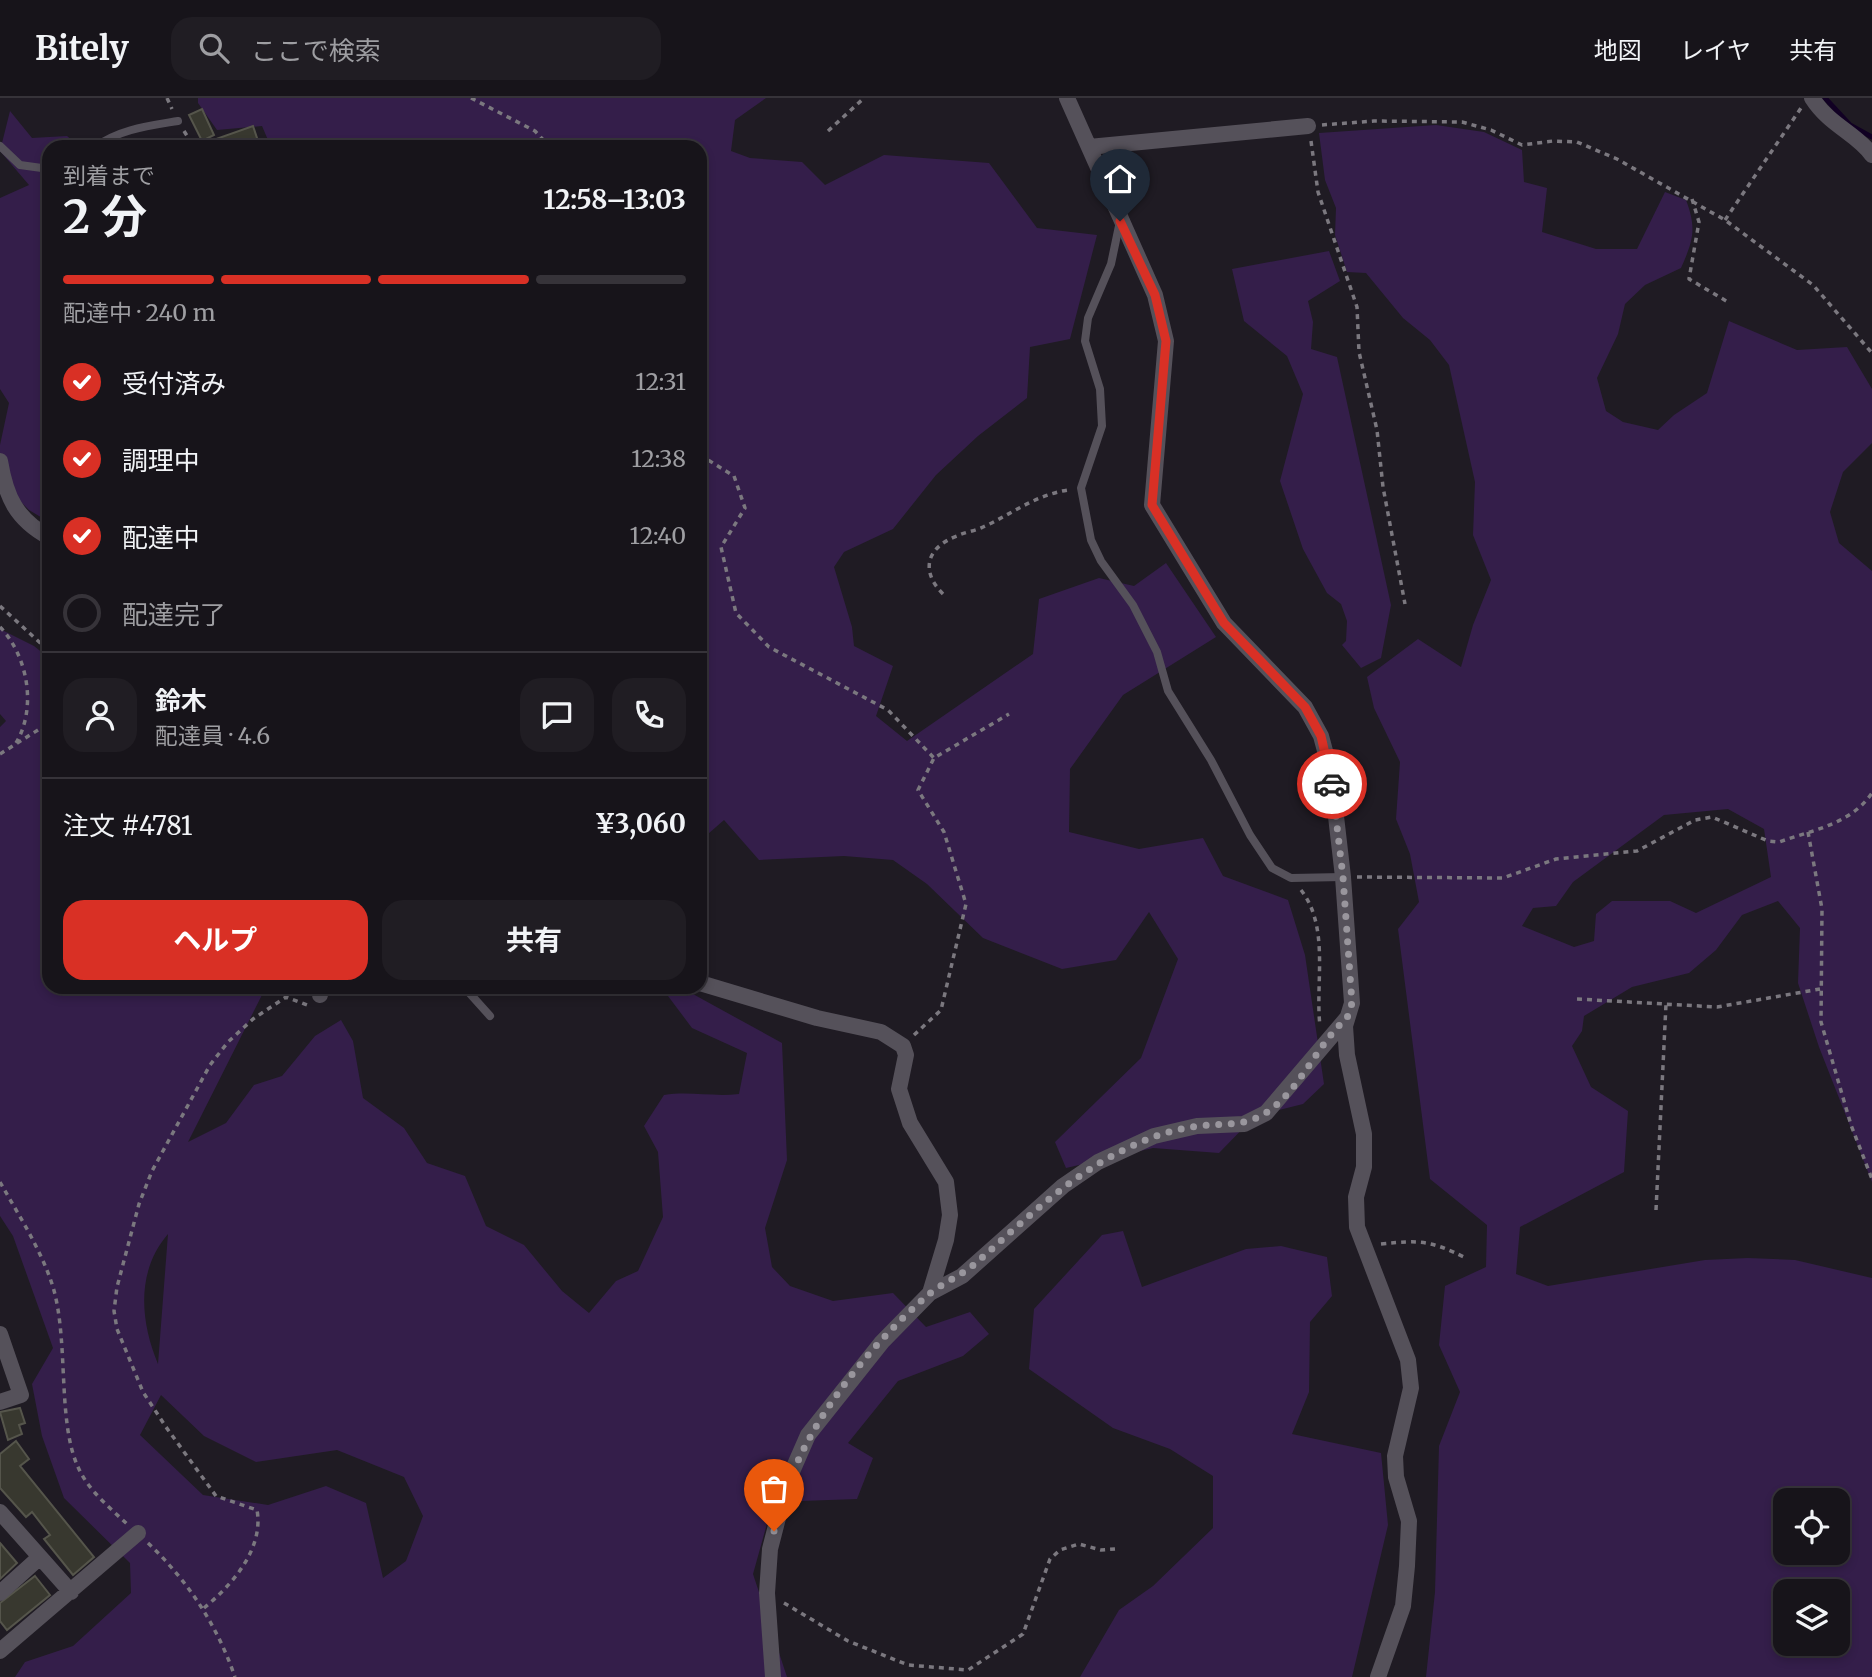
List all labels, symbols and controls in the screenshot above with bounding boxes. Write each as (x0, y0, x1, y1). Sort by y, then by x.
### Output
search box (171, 17, 661, 80)
text: Bitely (35, 28, 129, 69)
icon: search (195, 29, 233, 67)
text: ここで検索 (251, 34, 381, 67)
text: 地図 (1594, 35, 1642, 66)
text: レイヤ (1680, 35, 1751, 66)
text: 共有 (1789, 35, 1837, 66)
pin (1090, 149, 1150, 221)
icon: home (1101, 160, 1139, 198)
text: 到着まで (63, 161, 155, 190)
text: 12:58–13:03 (543, 183, 686, 216)
text: 2 分 (63, 188, 147, 246)
text: 配達中 · 240 m (63, 298, 216, 327)
icon: check (63, 363, 101, 401)
text: 受付済み (122, 367, 226, 400)
text: 12:31 (635, 367, 686, 396)
icon: check (63, 440, 101, 478)
text: 調理中 (122, 444, 200, 477)
text: 12:38 (631, 444, 686, 473)
icon: check (63, 517, 101, 555)
text: 配達中 (122, 521, 200, 554)
text: 12:40 (630, 521, 686, 550)
text: 配達完了 (122, 598, 226, 631)
button: person (63, 678, 137, 752)
button: chat (520, 678, 594, 752)
button: phone (612, 678, 686, 752)
text: 鈴木 (155, 684, 207, 717)
text: 配達員 · 4.6 (155, 721, 270, 750)
courier (1297, 749, 1367, 819)
icon: car (1313, 765, 1351, 803)
text: ¥3,060 (595, 807, 686, 840)
text: 注文 #4781 (63, 809, 193, 842)
button: ヘルプ (63, 900, 368, 980)
button: 共有 (382, 900, 686, 980)
pin (744, 1459, 804, 1531)
icon: bag (755, 1470, 793, 1508)
map controls (1773, 1488, 1850, 1656)
button: locate (1773, 1488, 1850, 1565)
button: layers (1773, 1579, 1850, 1656)

